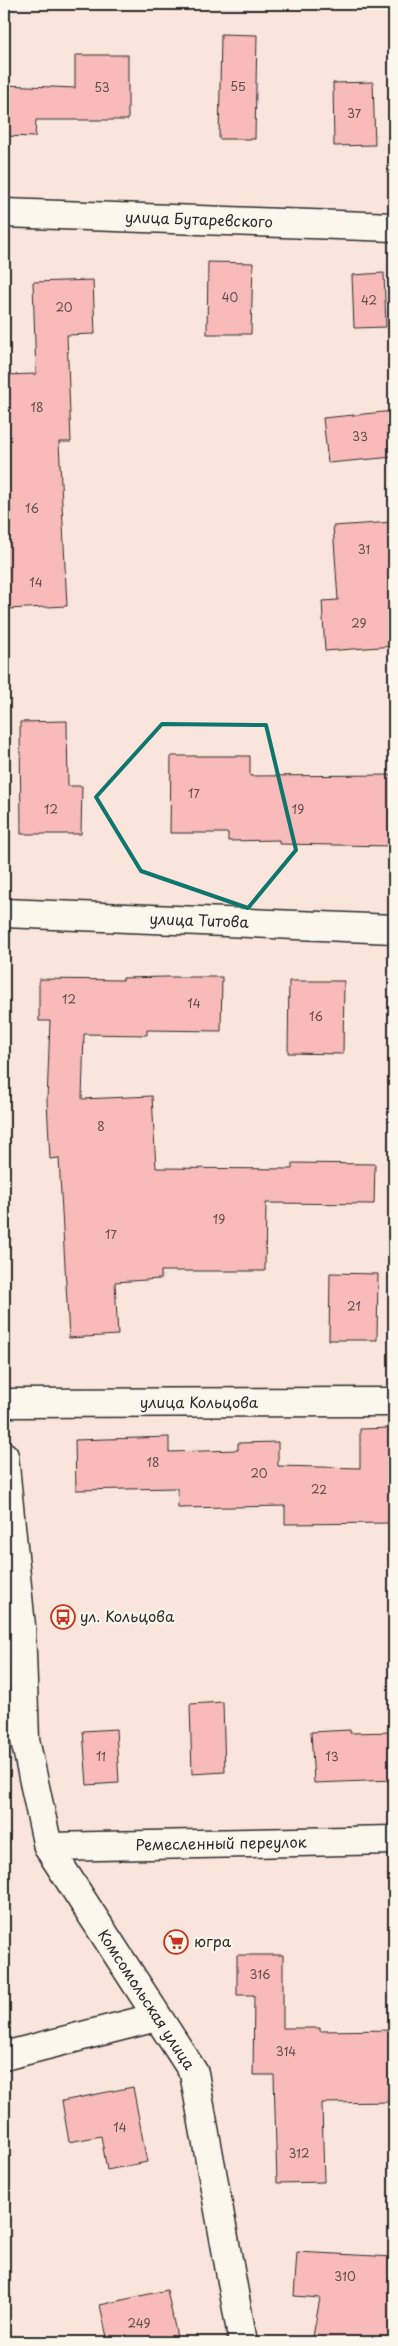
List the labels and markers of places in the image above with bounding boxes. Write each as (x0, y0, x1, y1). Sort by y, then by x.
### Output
bus stop icon: ул. Кольцова (50, 1604, 76, 1630)
place label: ул. Кольцова (80, 1604, 175, 1627)
supermarket icon: югра (163, 1929, 189, 1955)
place label: югра (194, 1929, 232, 1952)

